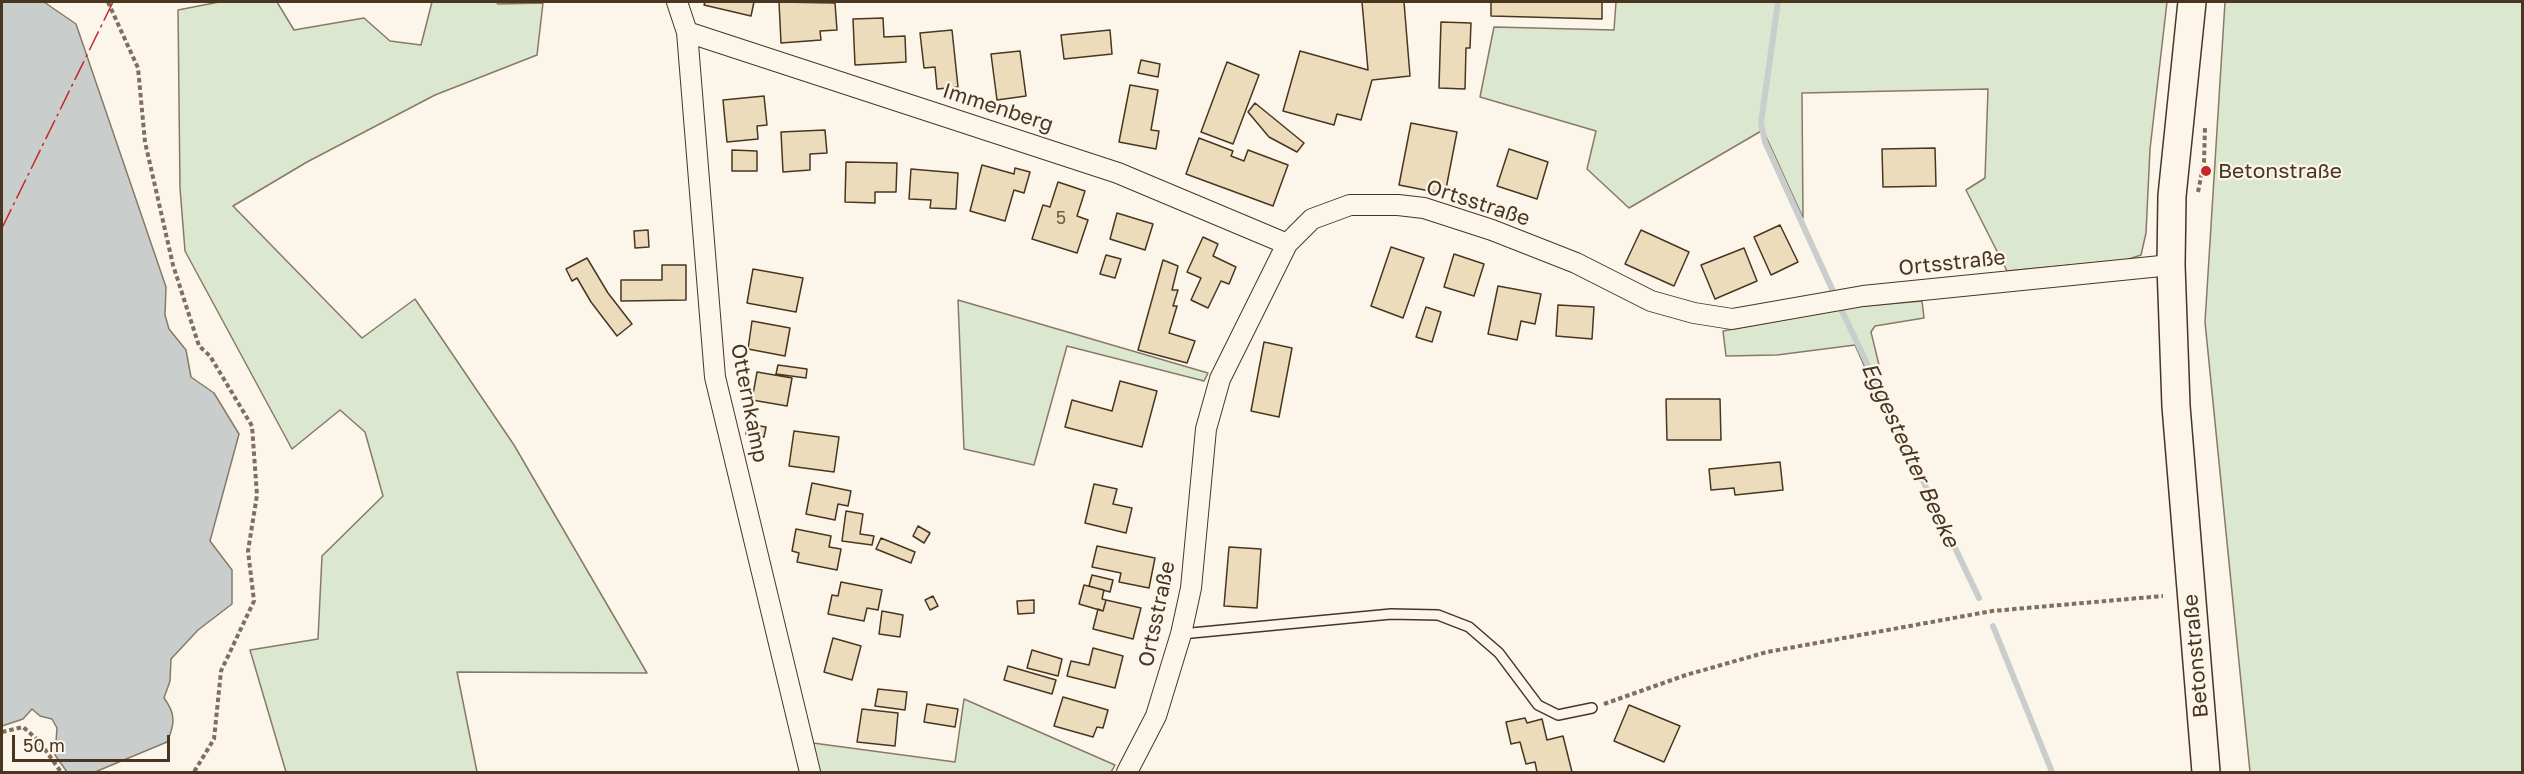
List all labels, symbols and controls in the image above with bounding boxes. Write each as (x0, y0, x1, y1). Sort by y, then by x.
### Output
street label: Immenberg (939, 78, 1057, 138)
place label: Betonstraße (2218, 158, 2342, 184)
marker: Betonstraße (2199, 164, 2213, 178)
street label: Ortsstraße (1423, 174, 1533, 232)
house number: 5 (1056, 207, 1066, 229)
street label: Ortsstraße (1897, 245, 2007, 281)
street label: Otternkamp (725, 341, 773, 465)
water label: Eggestedter Beeke (1856, 359, 1964, 551)
street label: Ortsstraße (1134, 559, 1180, 669)
street label: Betonstraße (2178, 593, 2214, 719)
scale bar (15, 723, 172, 761)
text: 50 m (23, 734, 65, 756)

